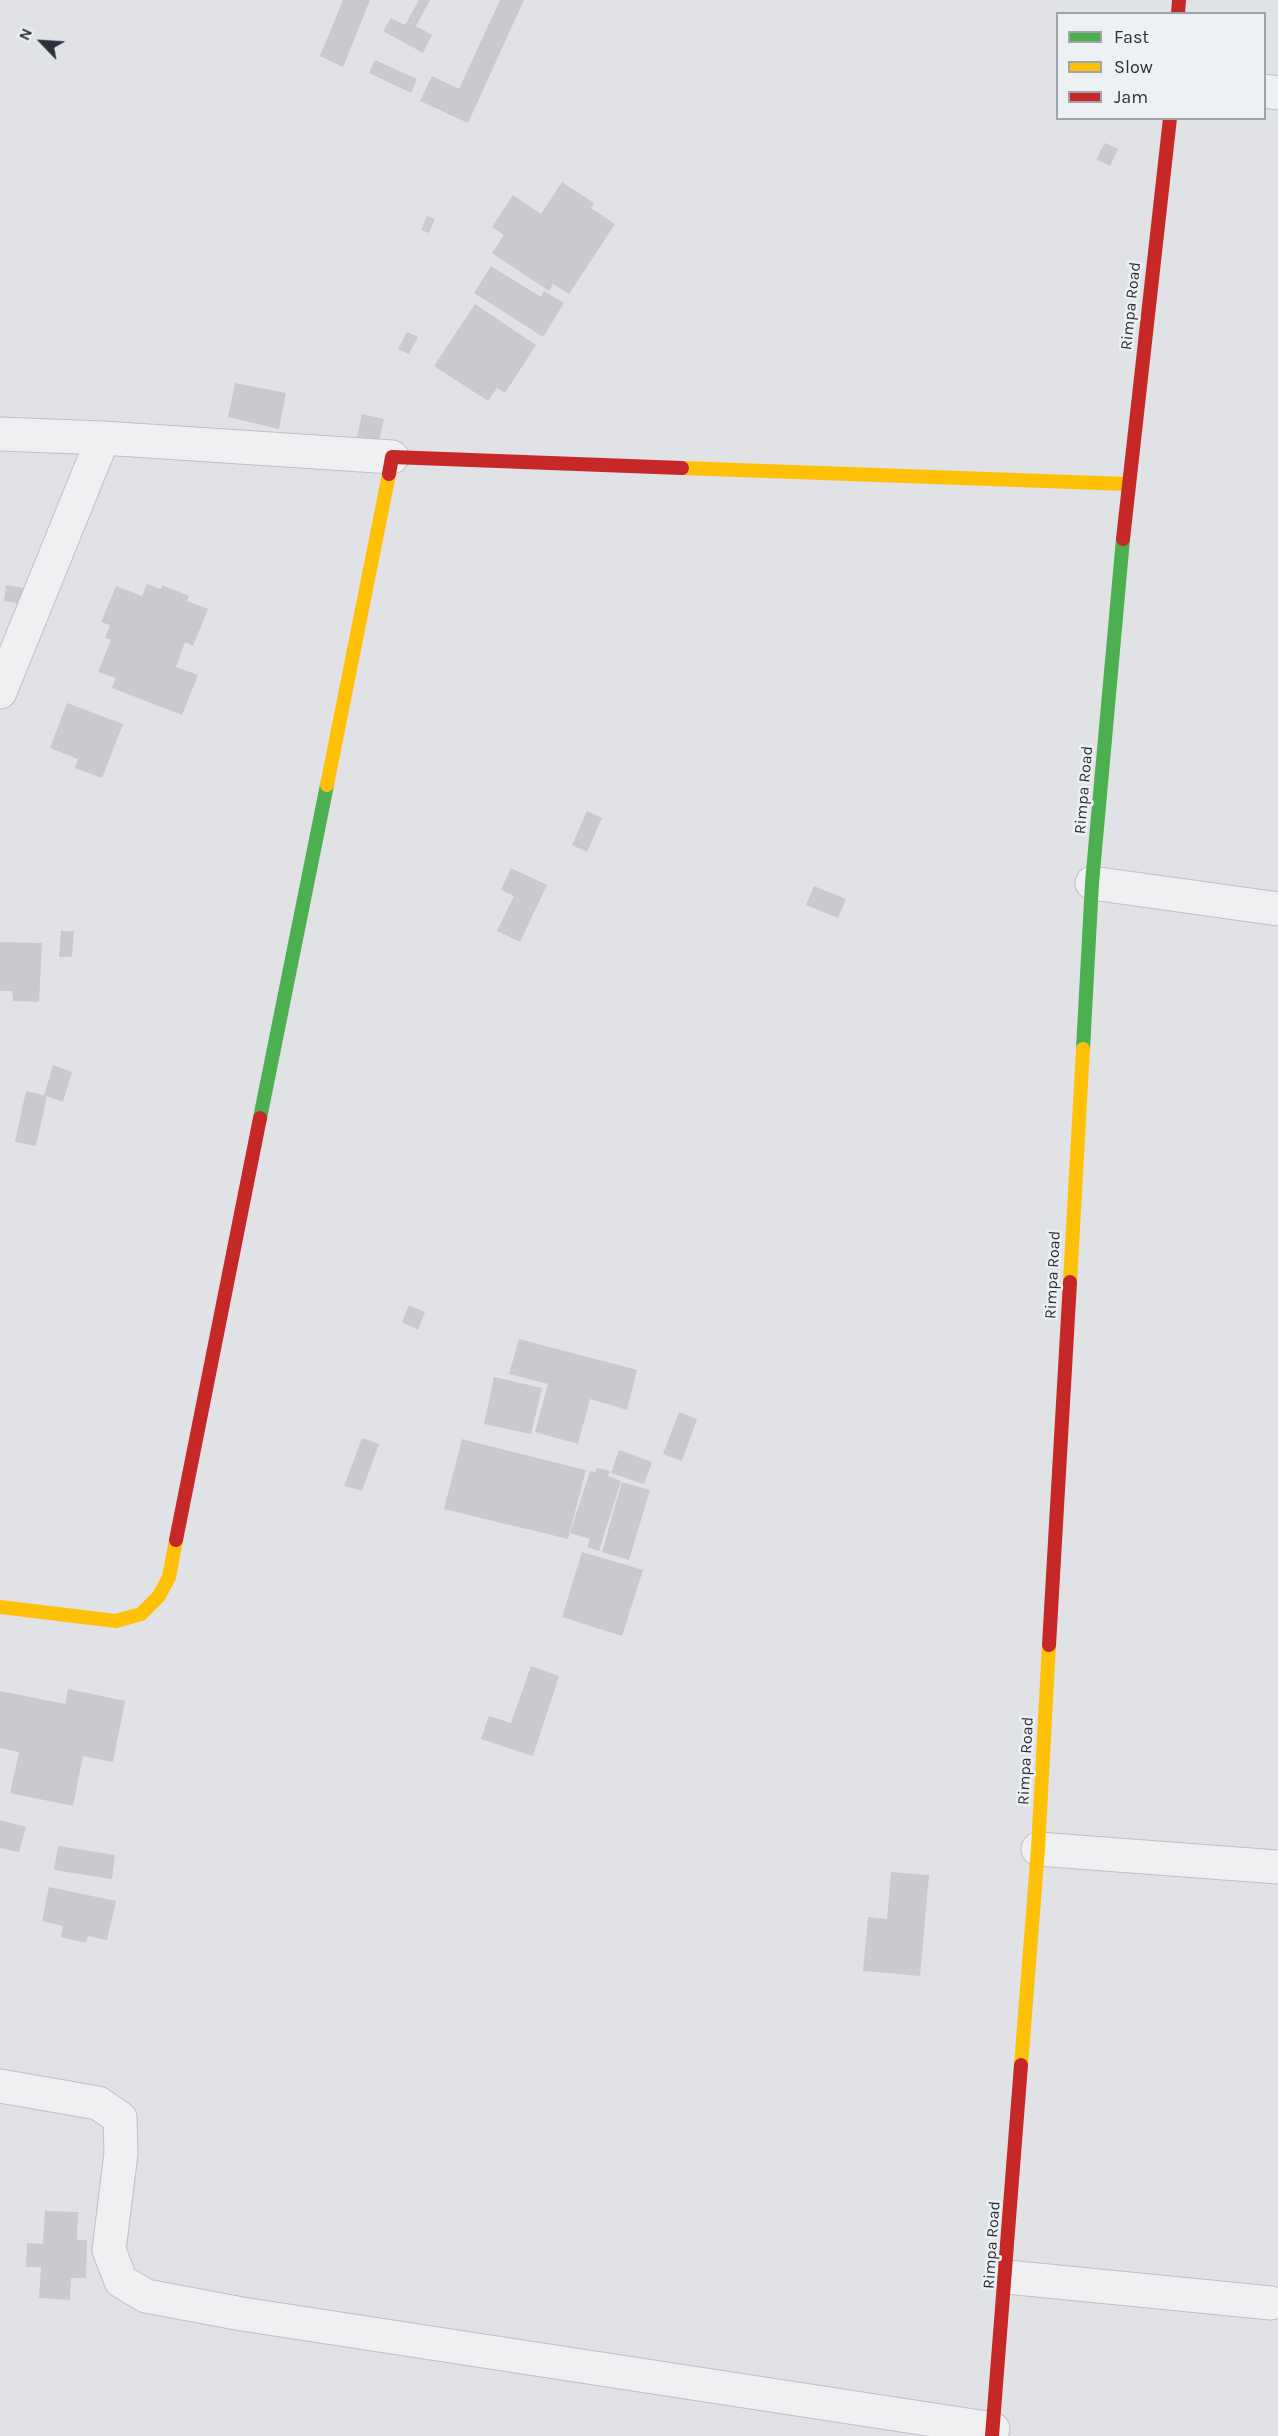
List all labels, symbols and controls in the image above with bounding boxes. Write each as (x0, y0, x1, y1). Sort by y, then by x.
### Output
north arrow (12, 12, 72, 72)
legend (1056, 12, 1266, 120)
text: N (14, 25, 36, 43)
text: Fast (1114, 26, 1149, 48)
text: Slow (1114, 56, 1153, 78)
text: Jam (1114, 86, 1148, 108)
street label: Rimpa Road (1117, 261, 1145, 351)
street label: Rimpa Road (1071, 745, 1097, 835)
street label: Rimpa Road (1041, 1230, 1065, 1320)
street label: Rimpa Road (1014, 1716, 1038, 1806)
street label: Rimpa Road (979, 2200, 1005, 2290)

